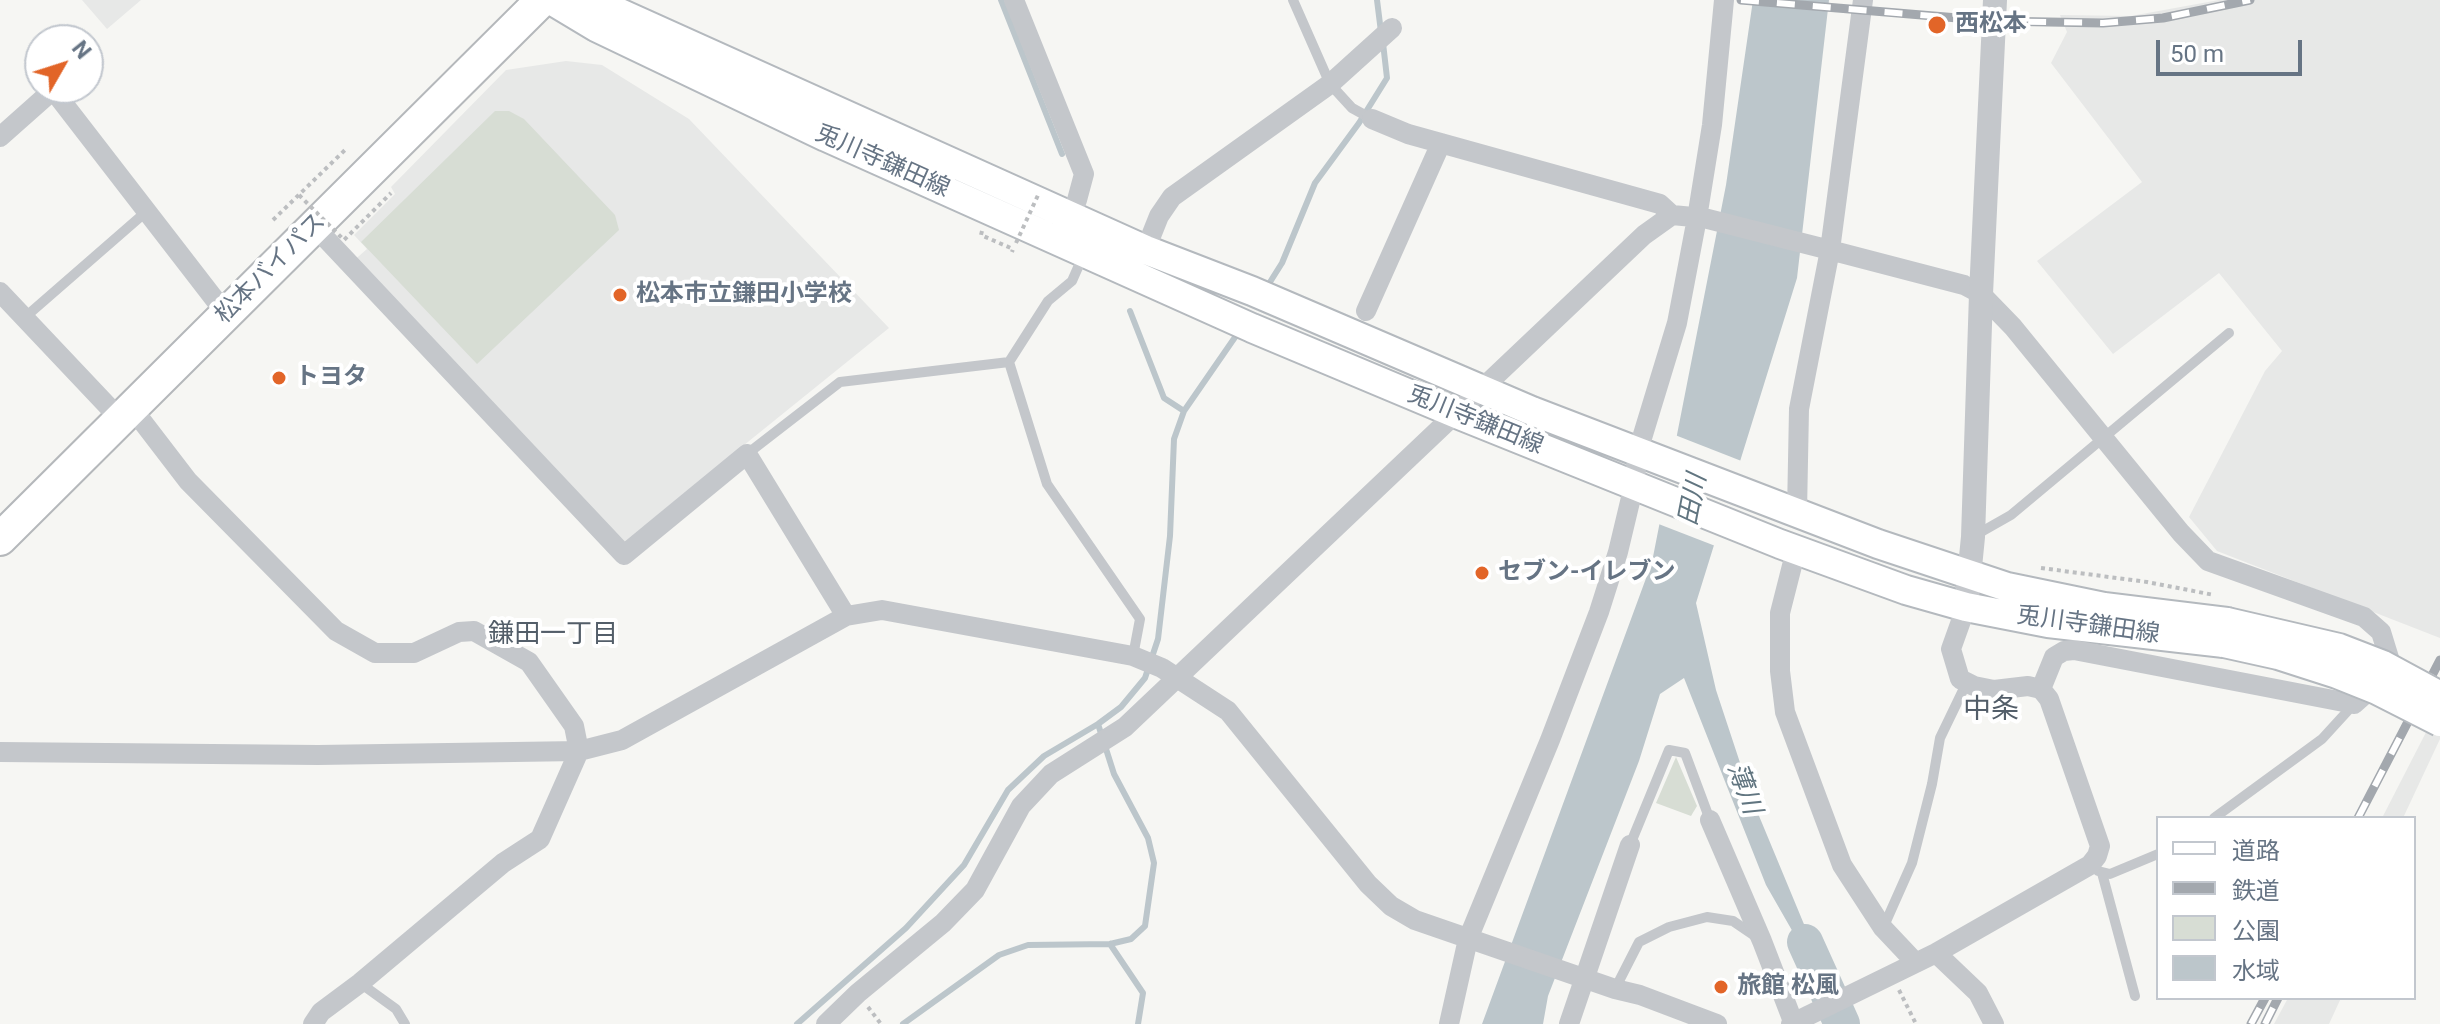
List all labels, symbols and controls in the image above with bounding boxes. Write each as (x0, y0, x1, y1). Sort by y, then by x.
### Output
place label: 西松本 (1955, 11, 2027, 39)
marker: 西松本 (1926, 14, 1948, 36)
north arrow (24, 24, 104, 104)
scale bar (2160, 24, 2306, 74)
text: N (67, 36, 96, 64)
text: 50 m (2170, 40, 2224, 68)
street label: 兎川寺鎌田線 (810, 120, 954, 204)
street label: 松本バイパス (210, 208, 332, 330)
place label: 松本市立鎌田小学校 (636, 281, 852, 309)
marker: 松本市立鎌田小学校 (611, 286, 629, 304)
place label: トヨタ (295, 364, 367, 392)
marker: トヨタ (270, 369, 288, 387)
street label: 兎川寺鎌田線 (1403, 381, 1547, 461)
water label: 田川 (1674, 472, 1714, 528)
place label: セブン-イレブン (1498, 559, 1675, 587)
marker: セブン-イレブン (1473, 564, 1491, 582)
street label: 兎川寺鎌田線 (2015, 602, 2161, 650)
district label: 鎌田一丁目 (488, 619, 618, 651)
district label: 中条 (1963, 694, 2019, 728)
water label: 薄川 (1719, 759, 1767, 819)
legend (2156, 816, 2416, 1000)
text: 道路 (2232, 837, 2280, 865)
text: 鉄道 (2232, 877, 2280, 905)
text: 公園 (2232, 917, 2280, 945)
text: 水域 (2232, 957, 2280, 985)
place label: 旅館 松風 (1737, 973, 1839, 1001)
marker: 旅館 松風 (1712, 978, 1730, 996)

